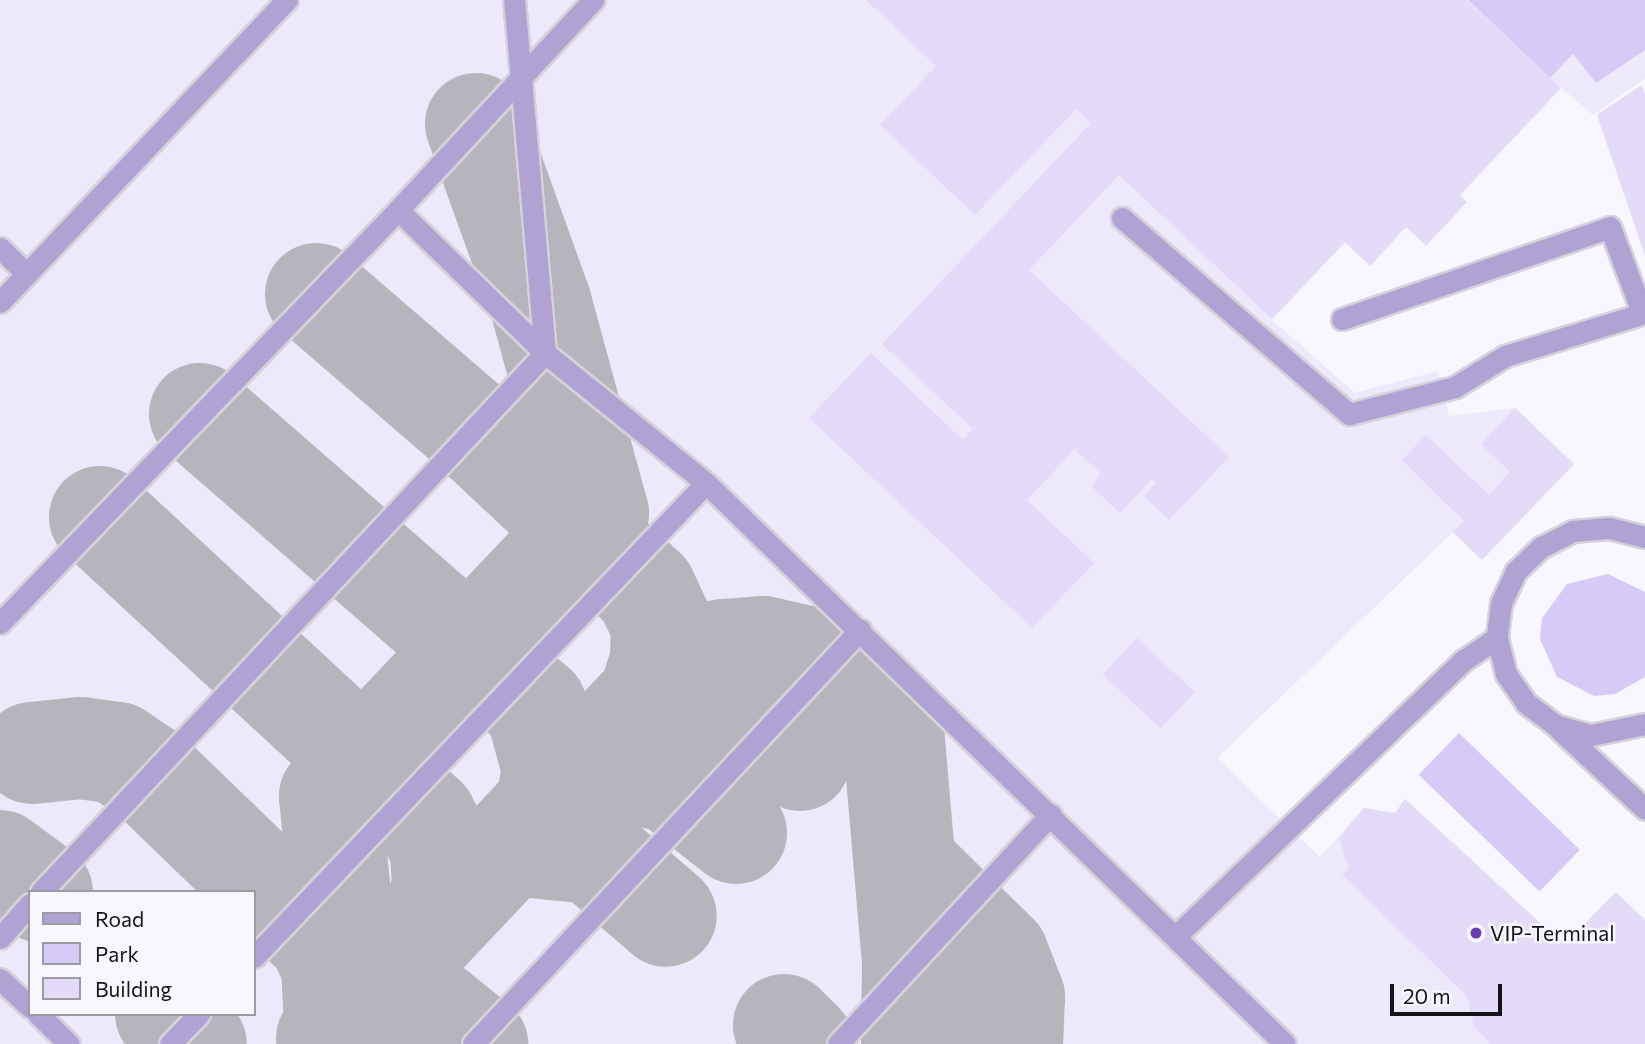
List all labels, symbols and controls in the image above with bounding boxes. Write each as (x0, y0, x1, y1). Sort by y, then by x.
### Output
legend (28, 890, 256, 1016)
text: Road (95, 906, 144, 931)
place label: VIP-Terminal (1490, 920, 1615, 946)
marker: VIP-Terminal (1468, 925, 1484, 941)
text: Park (95, 941, 139, 966)
scale bar (1393, 970, 1505, 1014)
text: Building (95, 976, 172, 1001)
text: 20 m (1403, 983, 1451, 1008)

